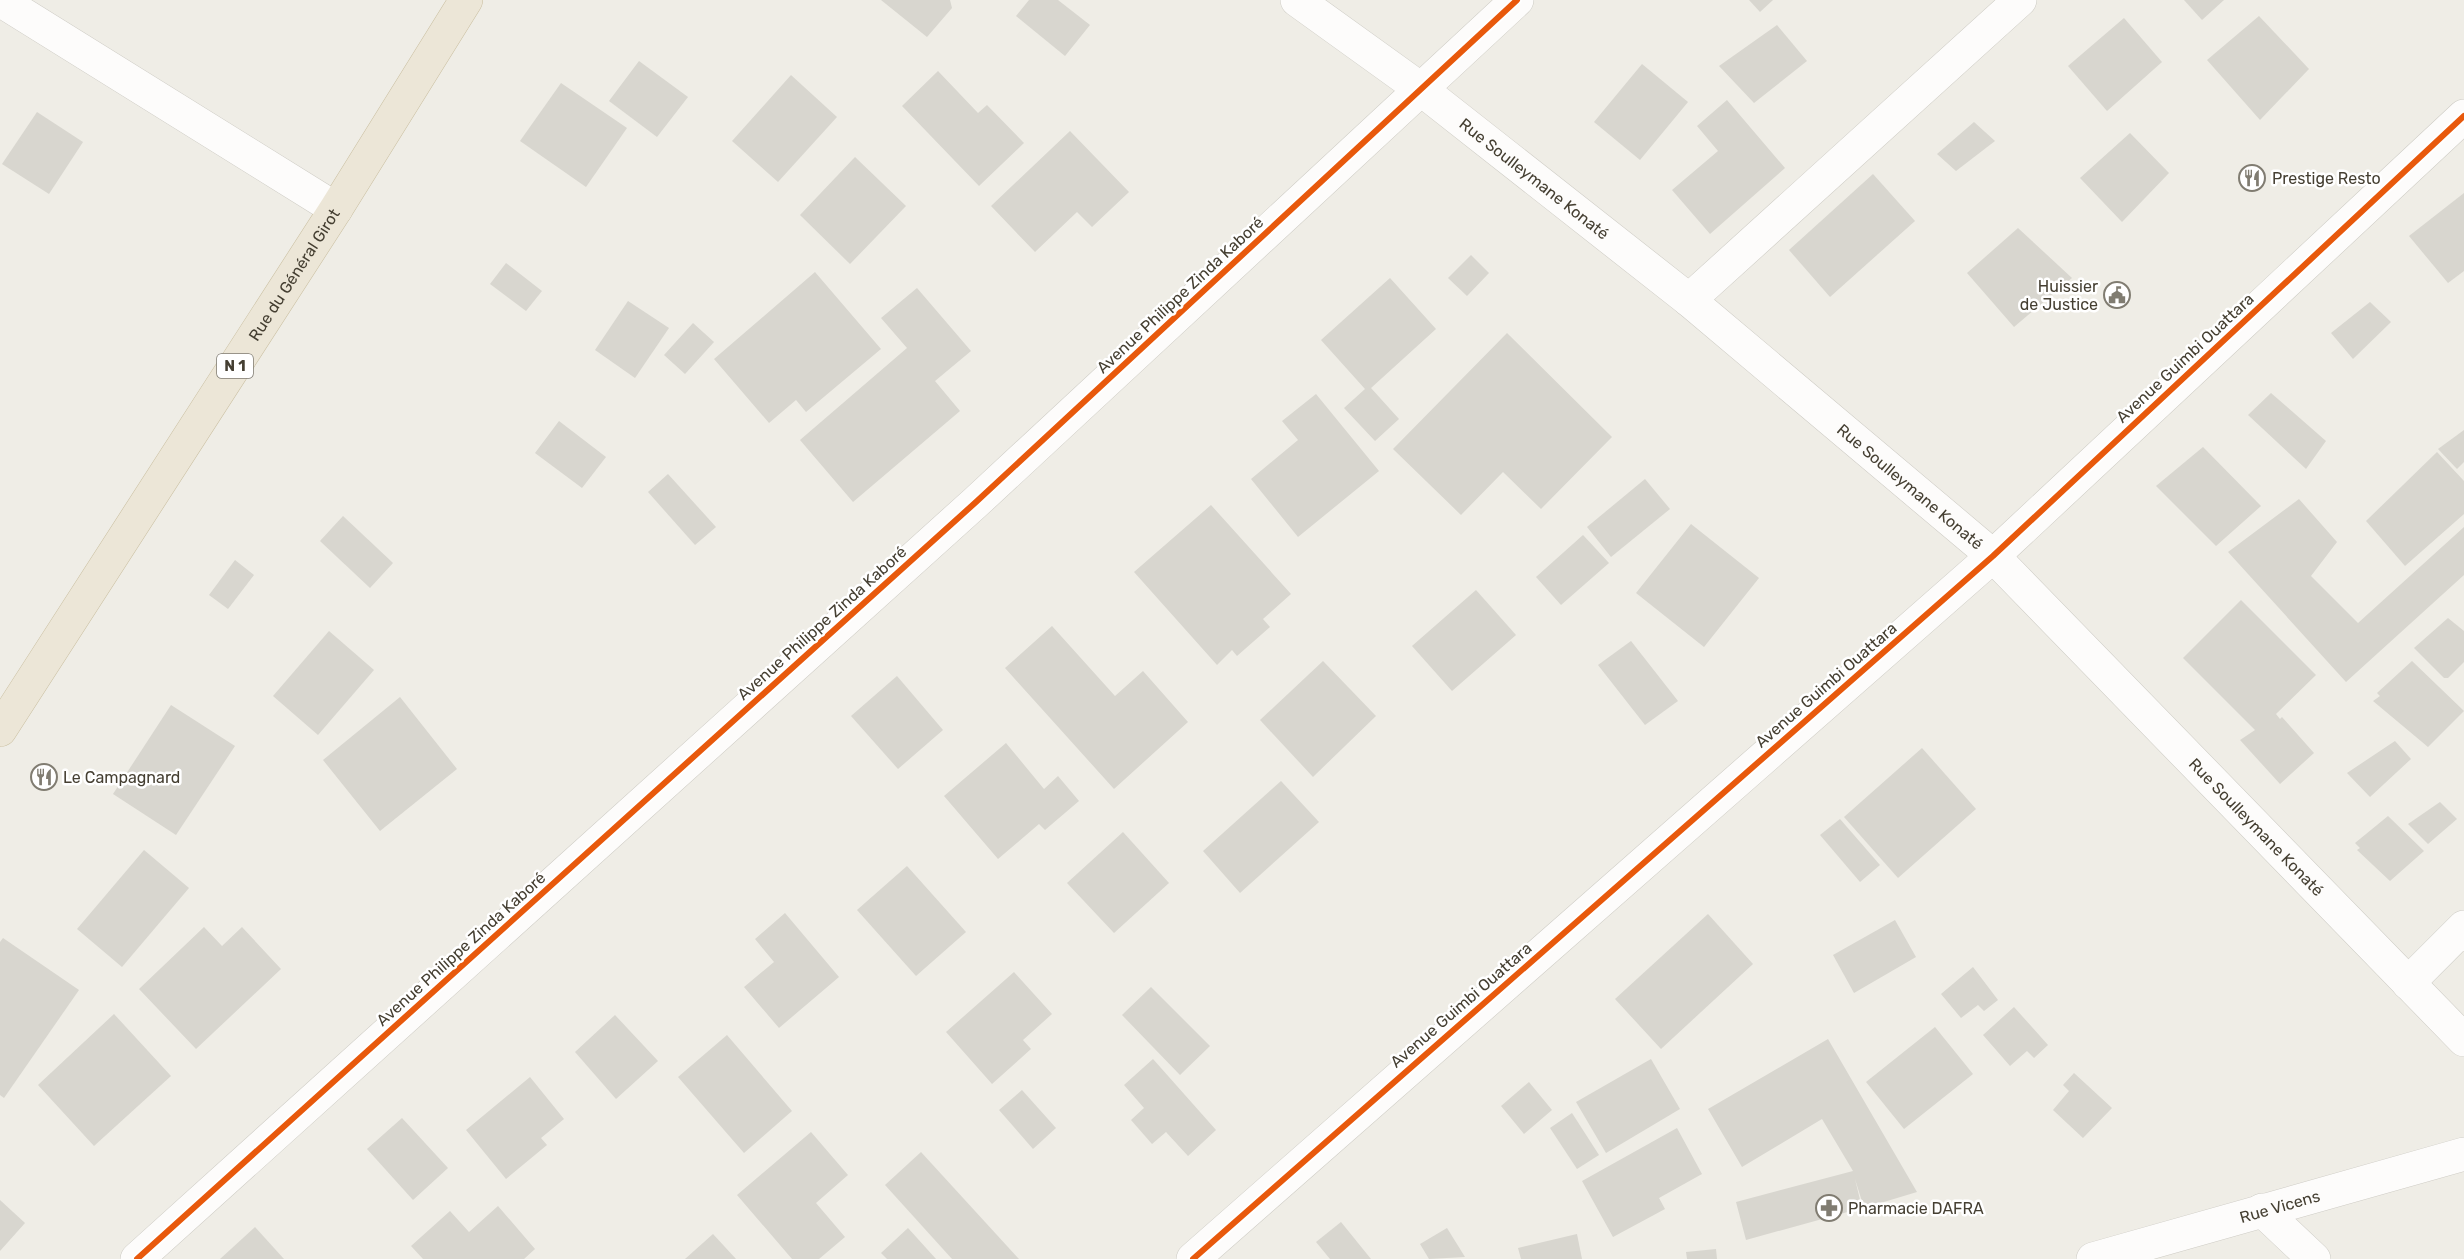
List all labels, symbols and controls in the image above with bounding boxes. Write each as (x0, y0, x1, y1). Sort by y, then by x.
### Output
street label: Rue Soulleymane Konaté (1456, 114, 1613, 243)
restaurant icon: Prestige Resto (2237, 163, 2267, 193)
place label: Prestige Resto (2272, 169, 2381, 188)
street label: Rue du Général Girot (244, 205, 343, 344)
street label: Avenue Philippe Zinda Kaboré (1093, 213, 1267, 377)
place label: Huissier de Justice (2020, 277, 2098, 314)
public building icon: Huissier de Justice (2102, 280, 2132, 310)
street label: Avenue Guimbi Ouattara (2112, 289, 2258, 427)
road number: N 1 (217, 354, 253, 378)
street label: Rue Soulleymane Konaté (1833, 420, 1987, 553)
street label: Avenue Philippe Zinda Kaboré (734, 542, 910, 704)
street label: Avenue Guimbi Ouattara (1751, 618, 1901, 752)
street label: Rue Soulleymane Konaté (2185, 754, 2328, 900)
restaurant icon: Le Campagnard (29, 762, 59, 792)
place label: Le Campagnard (63, 768, 180, 787)
street label: Avenue Philippe Zinda Kaboré (373, 868, 549, 1030)
street label: Avenue Guimbi Ouattara (1386, 938, 1536, 1072)
street label: Rue Vicens (2237, 1186, 2322, 1227)
pharmacy icon: Pharmacie DAFRA (1814, 1193, 1844, 1223)
place label: Pharmacie DAFRA (1848, 1199, 1984, 1218)

